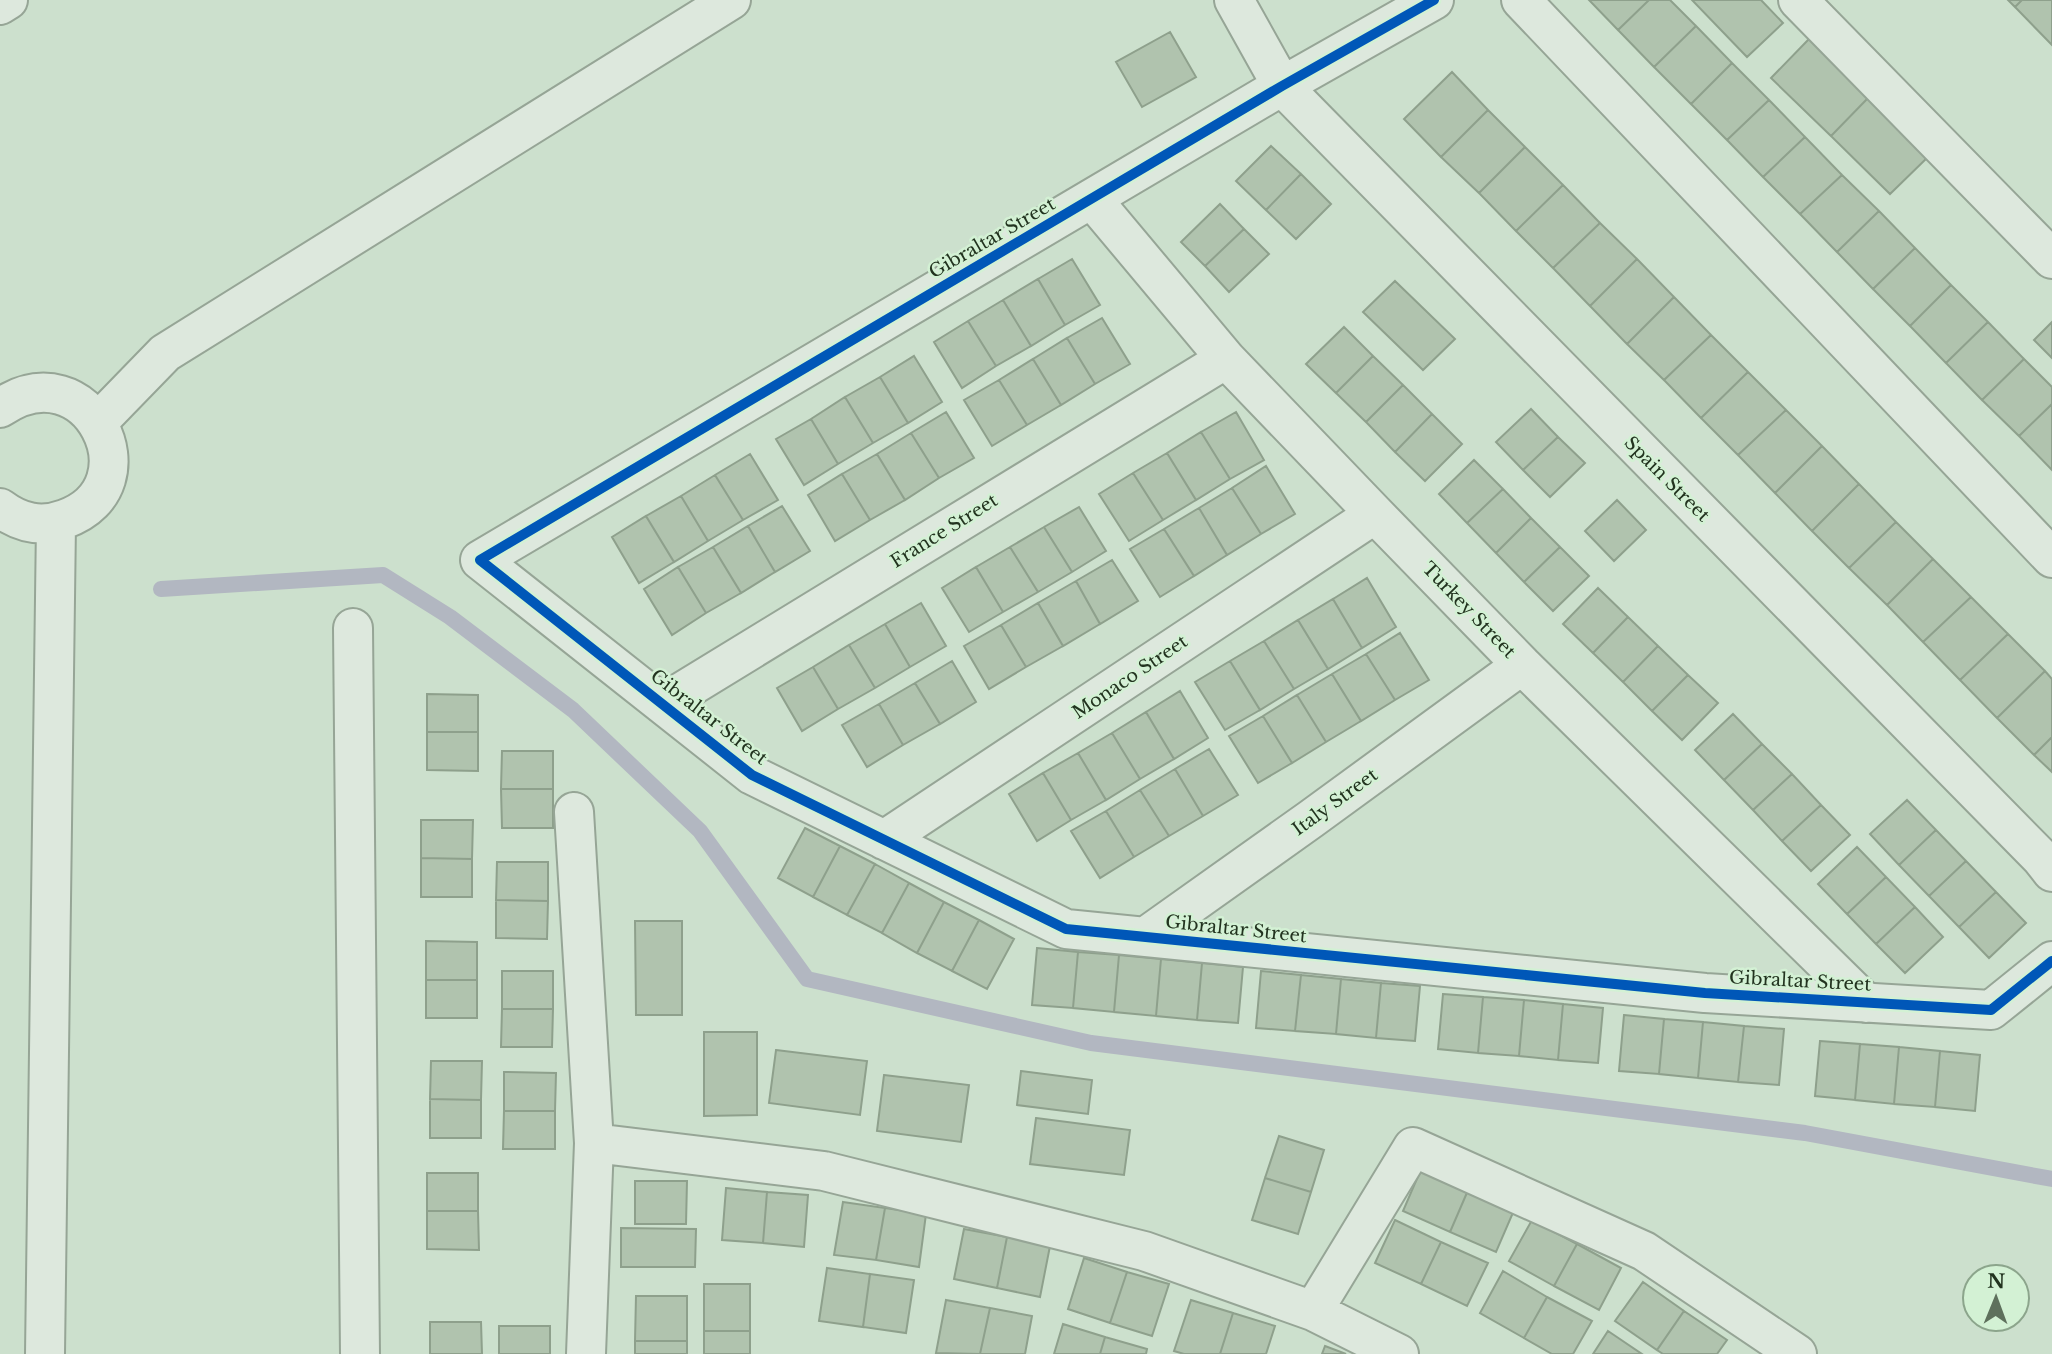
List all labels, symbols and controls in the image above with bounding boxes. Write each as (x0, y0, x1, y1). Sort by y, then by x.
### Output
street label: Gibraltar Street (925, 193, 1059, 283)
street label: Spain Street (1620, 432, 1714, 526)
street label: France Street (886, 489, 1002, 573)
street label: Turkey Street (1418, 557, 1520, 663)
street label: Monaco Street (1068, 630, 1192, 724)
street label: Gibraltar Street (646, 665, 772, 770)
street label: Italy Street (1288, 764, 1382, 840)
street label: Gibraltar Street (1164, 911, 1308, 947)
street label: Gibraltar Street (1728, 966, 1872, 996)
north arrow (1961, 1263, 2031, 1333)
text: N (1987, 1270, 2006, 1293)

